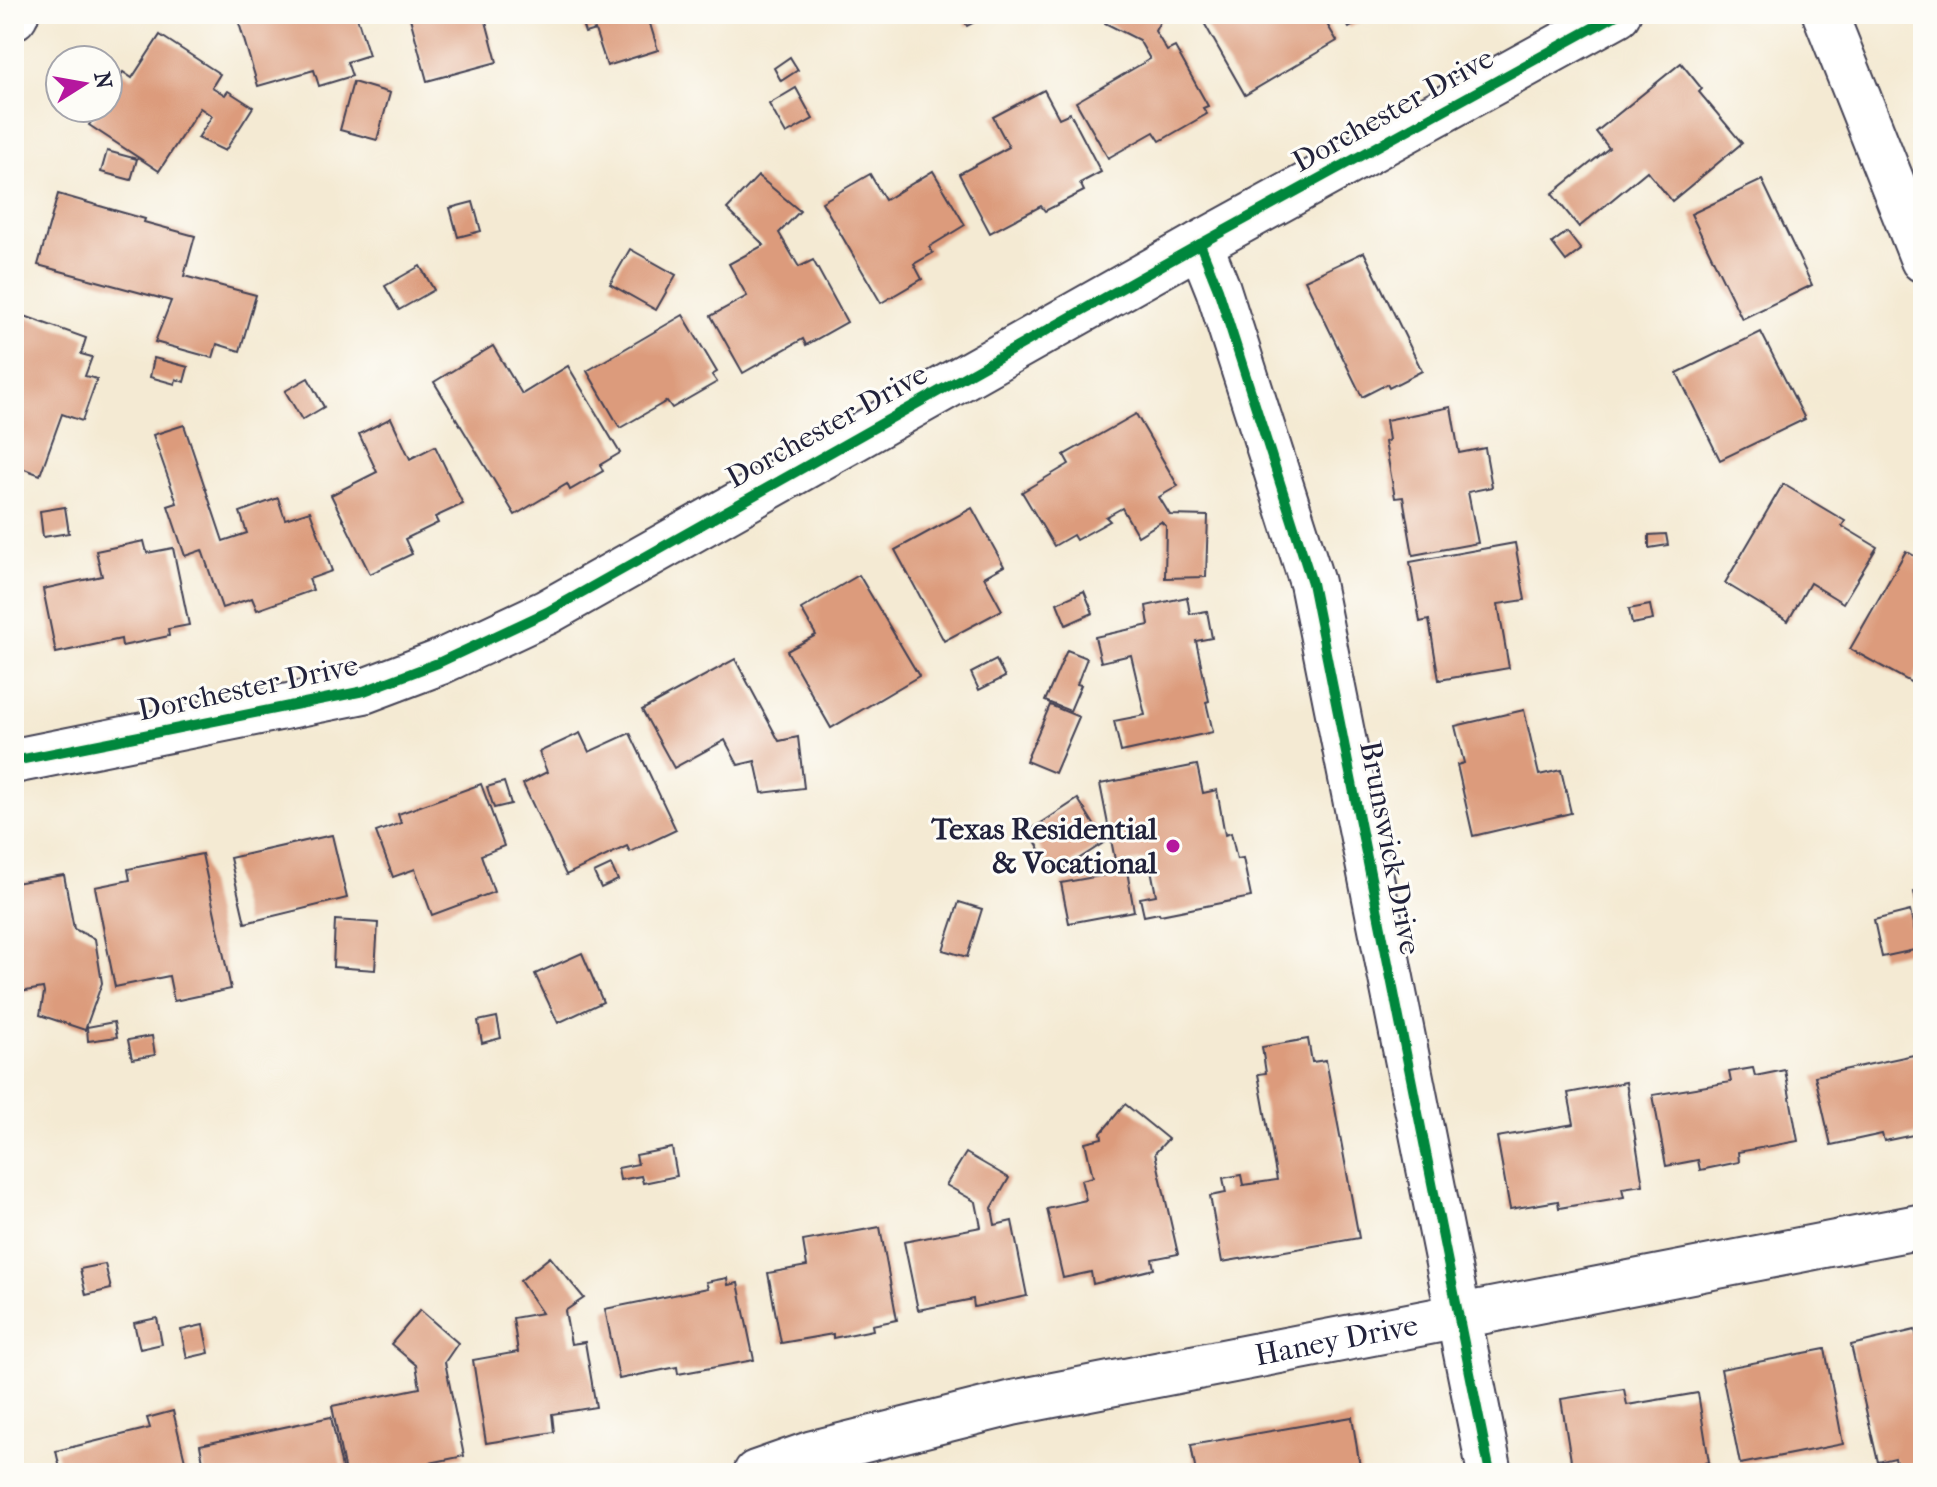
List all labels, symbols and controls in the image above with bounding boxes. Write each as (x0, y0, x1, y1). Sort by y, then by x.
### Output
street label: Dorchester Drive (1286, 40, 1500, 180)
north arrow (44, 44, 124, 124)
text: N (88, 70, 117, 91)
street label: Dorchester Drive (720, 356, 934, 496)
street label: Dorchester Drive (135, 648, 361, 728)
street label: Brunswick Drive (1352, 738, 1428, 958)
place label: Texas Residential & Vocational (931, 812, 1158, 881)
marker: Texas Residential & Vocational (1164, 837, 1182, 855)
street label: Haney Drive (1252, 1307, 1421, 1373)

